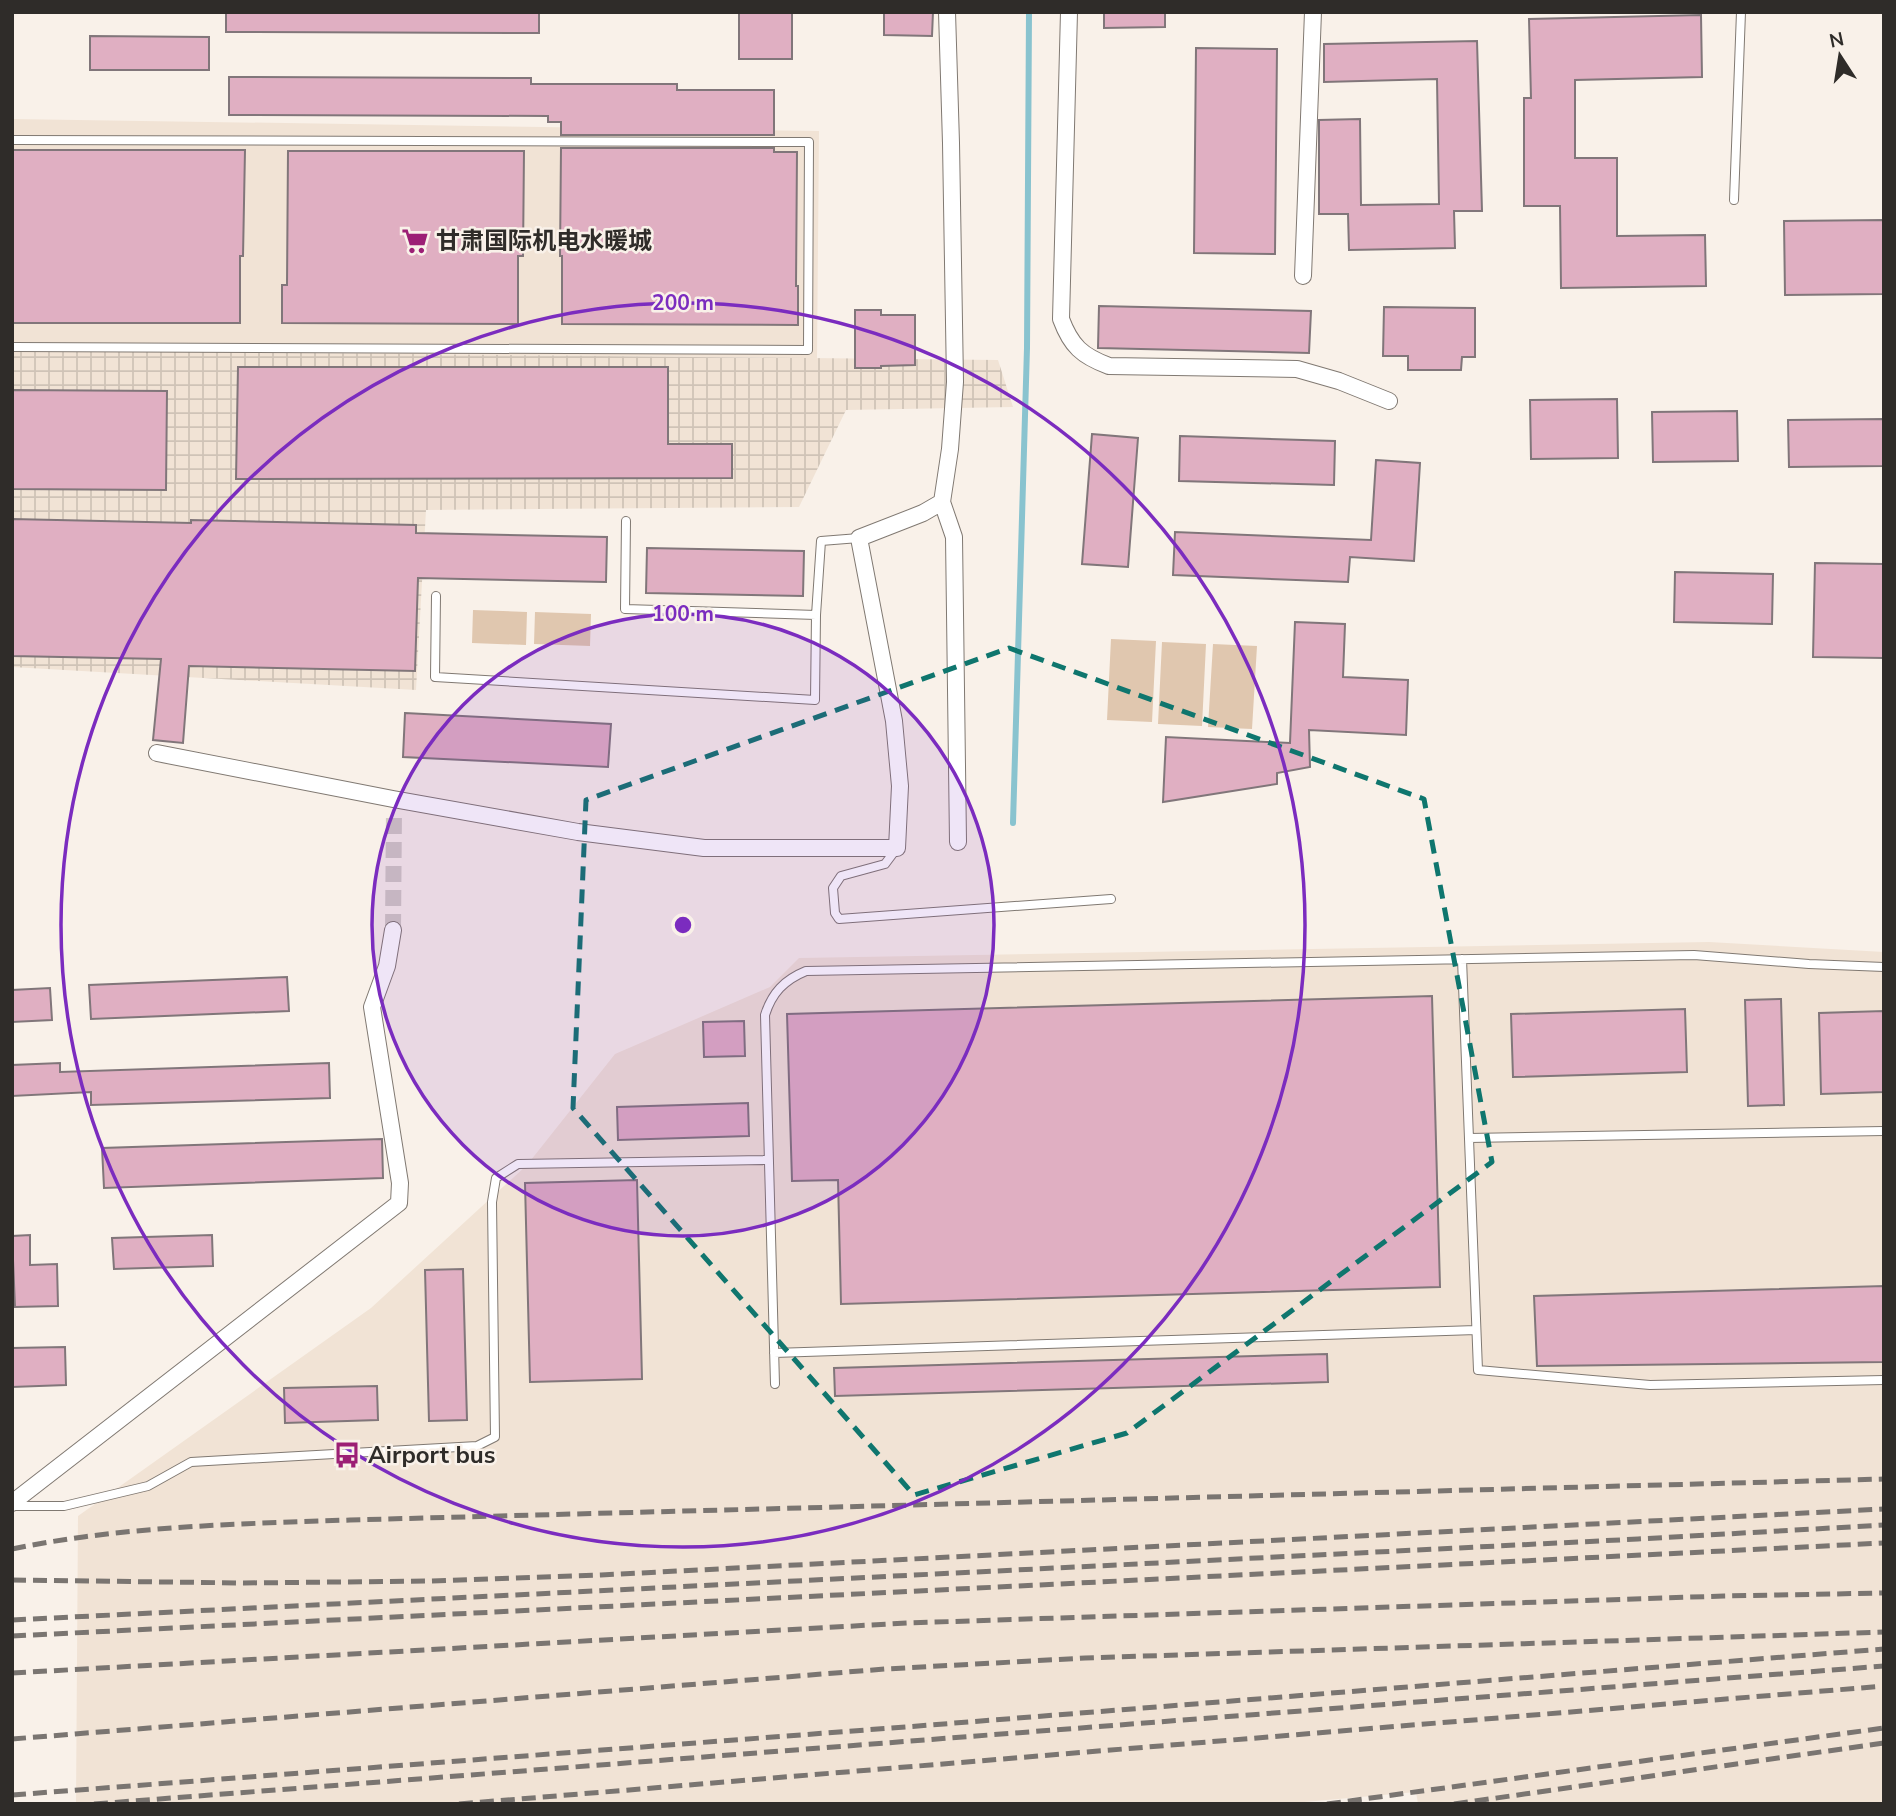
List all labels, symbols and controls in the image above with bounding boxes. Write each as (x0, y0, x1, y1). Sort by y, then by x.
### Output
north arrow (1805, 21, 1875, 91)
text: N (1827, 26, 1846, 55)
place label: 甘肃国际机电水暖城 (436, 225, 652, 257)
supermarket icon: 甘肃国际机电水暖城 (400, 226, 430, 256)
text: 200 m (652, 289, 714, 317)
text: 100 m (652, 600, 714, 628)
centre of rings (671, 913, 695, 937)
place label: Airport bus (368, 1439, 495, 1471)
bus stop icon: Airport bus (332, 1440, 362, 1470)

